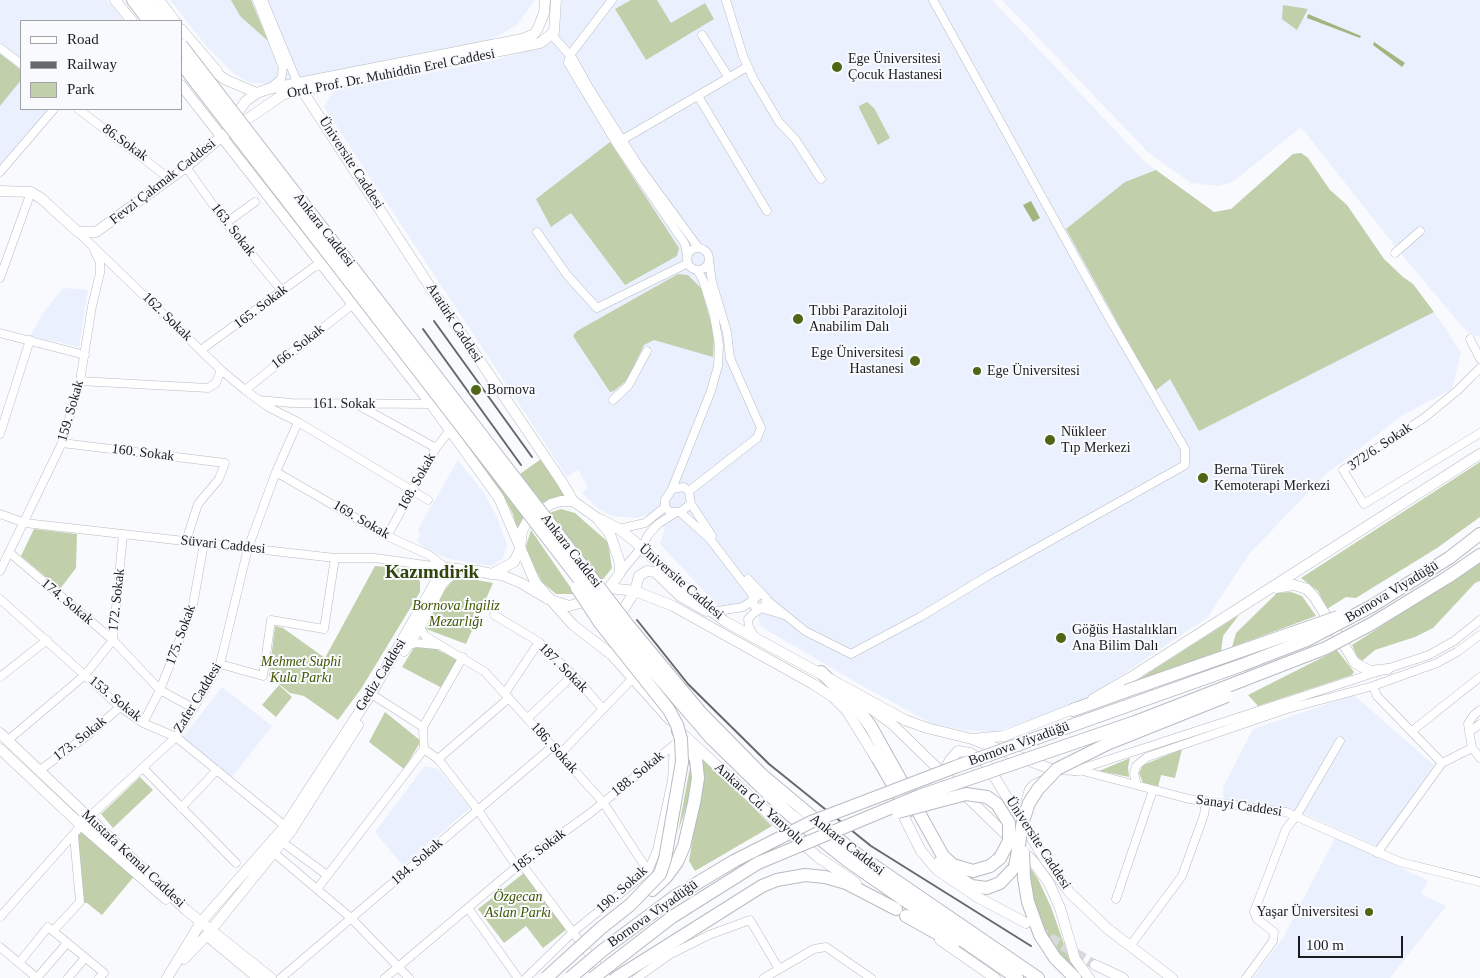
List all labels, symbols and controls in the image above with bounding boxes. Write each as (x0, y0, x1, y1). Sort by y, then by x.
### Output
legend (20, 20, 182, 110)
text: Road (67, 31, 99, 47)
street label: Ord. Prof. Dr. Muhiddin Erel Caddesi (286, 46, 496, 102)
place label: Ege Üniversitesi Çocuk Hastanesi (848, 51, 942, 84)
text: Railway (67, 56, 117, 72)
marker: Ege Üniversitesi Çocuk Hastanesi (830, 60, 844, 74)
text: Park (67, 81, 95, 97)
street label: Üniversite Caddesi (315, 114, 387, 212)
street label: 86.Sokak (99, 121, 151, 165)
street label: Fevzi Çakmak Caddesi (107, 135, 219, 229)
street label: Ankara Caddesi (290, 189, 358, 271)
street label: 163. Sokak (207, 200, 259, 260)
street label: Atatürk Caddesi (422, 280, 486, 366)
street label: 165. Sokak (231, 281, 291, 333)
street label: 162. Sokak (139, 289, 195, 345)
place label: Tıbbi Parazitoloji Anabilim Dalı (809, 303, 907, 336)
marker: Tıbbi Parazitoloji Anabilim Dalı (791, 312, 805, 326)
street label: 166. Sokak (268, 321, 328, 373)
place label: Ege Üniversitesi Hastanesi (811, 345, 904, 378)
marker: Ege Üniversitesi Hastanesi (908, 354, 922, 368)
place label: Ege Üniversitesi (987, 363, 1080, 379)
marker: Ege Üniversitesi (971, 365, 983, 377)
street label: 159. Sokak (54, 378, 88, 444)
place label: Bornova (487, 382, 535, 398)
marker: Bornova (469, 383, 483, 397)
street label: 161. Sokak (312, 396, 376, 412)
street label: 372/6. Sokak (1345, 419, 1415, 475)
place label: Nükleer Tıp Merkezi (1061, 424, 1131, 457)
marker: Nükleer Tıp Merkezi (1043, 433, 1057, 447)
street label: 160. Sokak (111, 441, 175, 465)
street label: 168. Sokak (394, 450, 440, 514)
place label: Berna Türek Kemoterapi Merkezi (1214, 462, 1330, 494)
marker: Berna Türek Kemoterapi Merkezi (1196, 471, 1210, 485)
street label: 169. Sokak (330, 497, 392, 543)
street label: Ankara Caddesi (537, 510, 605, 592)
street label: Süvari Caddesi (180, 532, 266, 558)
street label: Üniversite Caddesi (635, 541, 727, 623)
street label: Bornova Viyadüğü (1342, 557, 1442, 627)
district label: Kazımdirik (385, 562, 479, 584)
street label: 172. Sokak (105, 568, 129, 632)
street label: 174. Sokak (37, 575, 97, 629)
park label: Bornova İngiliz Mezarlığı (412, 598, 500, 630)
street label: 175. Sokak (162, 603, 200, 667)
place label: Göğüs Hastalıkları Ana Bilim Dalı (1072, 622, 1177, 654)
marker: Göğüs Hastalıkları Ana Bilim Dalı (1054, 631, 1068, 645)
street label: Gediz Caddesi (352, 636, 410, 714)
street label: 187. Sokak (535, 640, 591, 696)
park label: Mehmet Suphi Kula Parkı (261, 654, 341, 686)
street label: Zafer Caddesi (170, 660, 226, 736)
street label: 153. Sokak (85, 673, 145, 725)
street label: 173. Sokak (50, 713, 110, 765)
street label: Bornova Viyadüğü (966, 718, 1072, 770)
street label: 186. Sokak (527, 719, 581, 777)
street label: 188. Sokak (608, 748, 668, 800)
street label: Ankara Cd. Yanyolu (711, 759, 807, 849)
street label: Sanayi Caddesi (1195, 792, 1283, 820)
street label: Üniversite Caddesi (1002, 794, 1074, 892)
street label: Mustafa Kemal Caddesi (78, 807, 188, 911)
street label: Ankara Caddesi (806, 811, 888, 879)
street label: 185. Sokak (509, 825, 569, 877)
street label: 184. Sokak (388, 835, 446, 889)
street label: 190. Sokak (593, 863, 651, 917)
street label: Bornova Viyadüğü (605, 877, 701, 951)
park label: Özgecan Aslan Parkı (485, 889, 551, 922)
place label: Yaşar Üniversitesi (1257, 904, 1359, 920)
marker: Yaşar Üniversitesi (1363, 906, 1375, 918)
scale bar (1300, 926, 1405, 958)
text: 100 m (1306, 937, 1344, 953)

